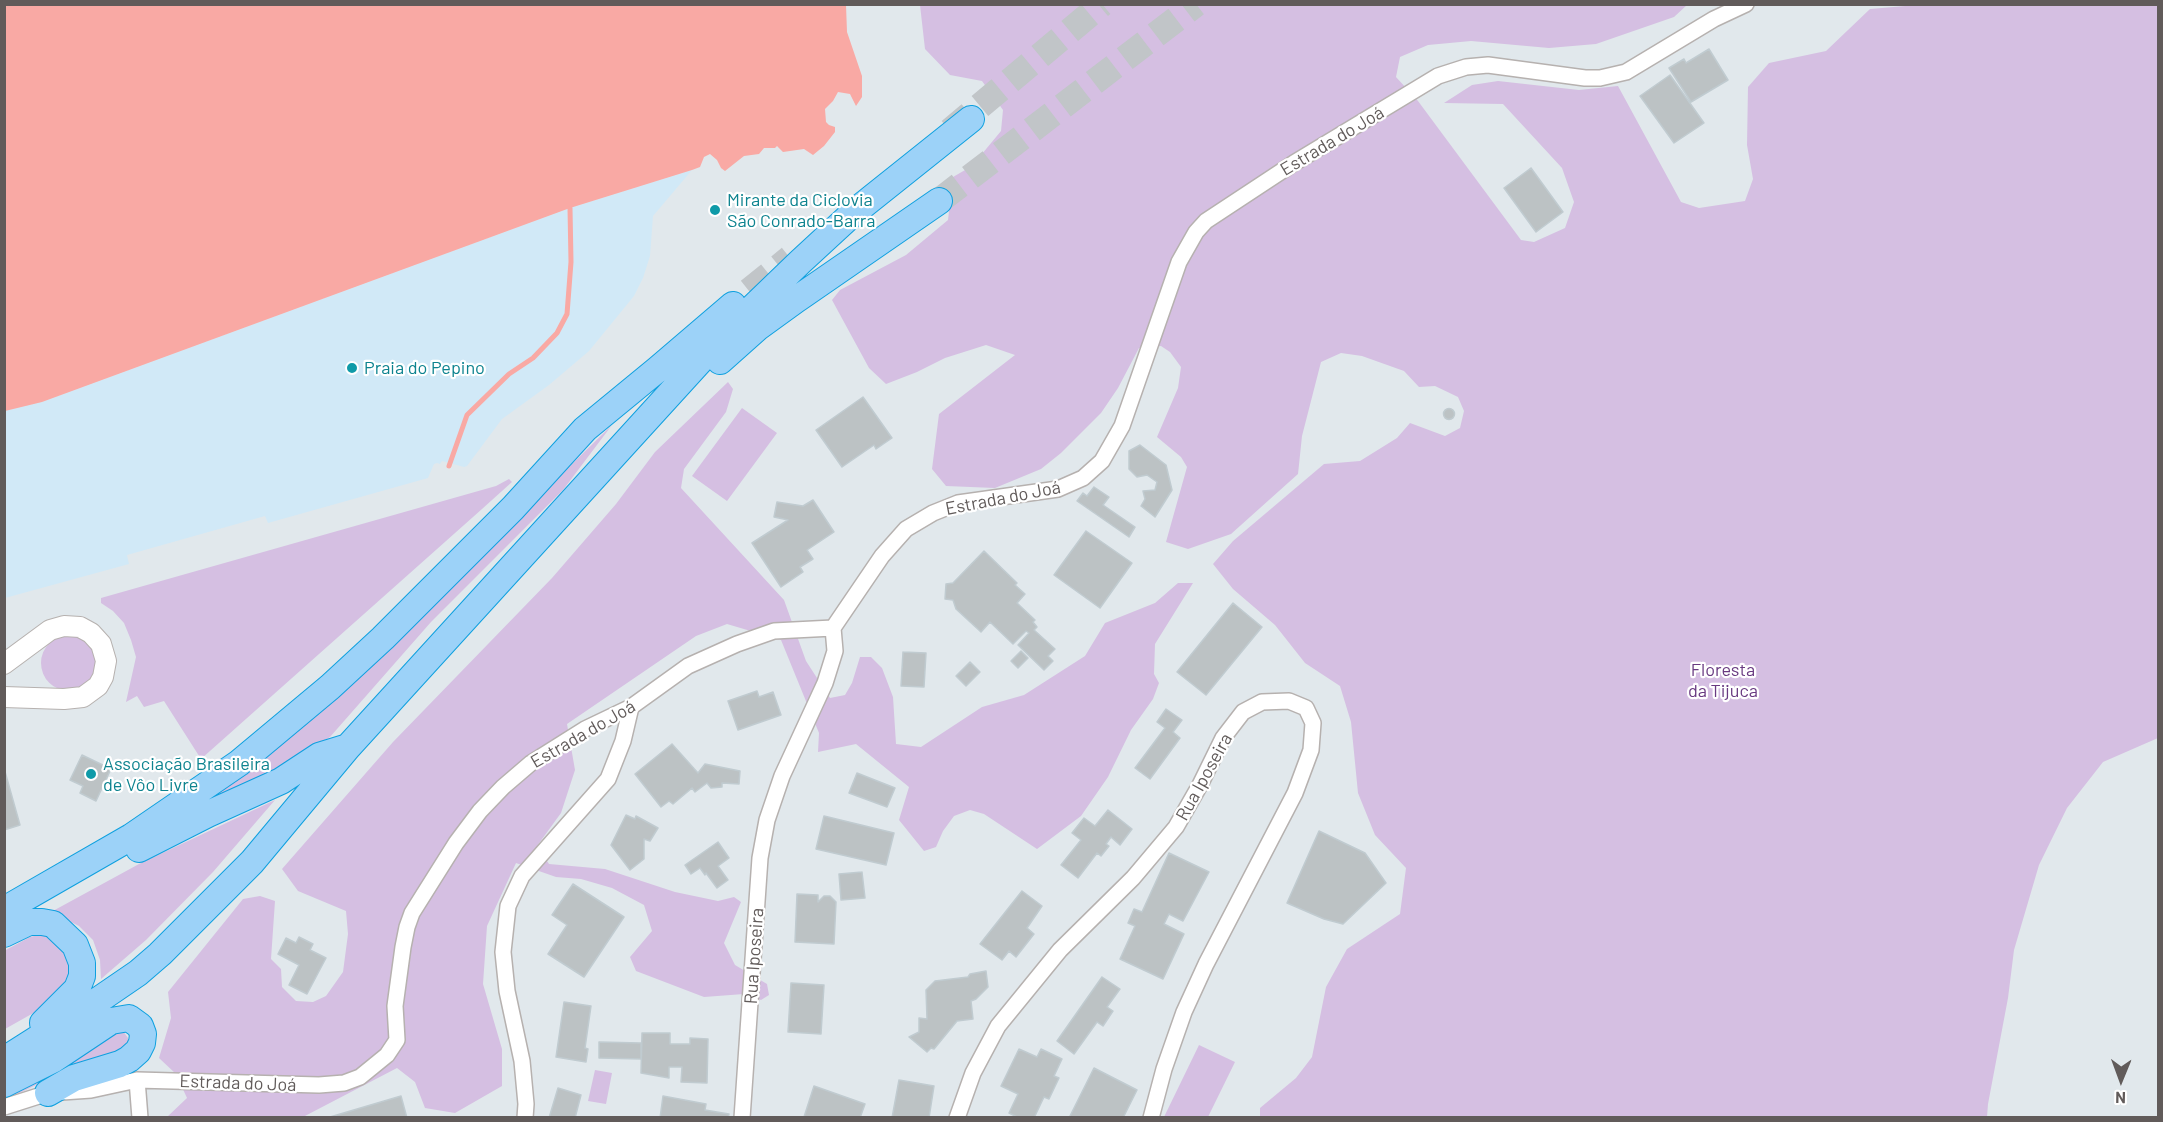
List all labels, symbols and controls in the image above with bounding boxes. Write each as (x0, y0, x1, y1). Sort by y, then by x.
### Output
street label: Estrada do Joá (1276, 102, 1388, 180)
place label: Mirante da Ciclovia São Conrado-Barra (727, 189, 875, 232)
marker: Mirante da Ciclovia São Conrado-Barra (708, 203, 722, 217)
place label: Praia do Pepino (364, 357, 485, 379)
marker: Praia do Pepino (345, 361, 359, 375)
street label: Estrada do Joá (943, 476, 1063, 520)
park label: Floresta da Tijuca (1688, 659, 1758, 702)
street label: Estrada do Joá (527, 695, 639, 773)
street label: Rua Iposeira (1171, 730, 1237, 824)
place label: Associação Brasileira de Vôo Livre (103, 753, 270, 795)
marker: Associação Brasileira de Vôo Livre (84, 767, 98, 781)
street label: Rua Iposeira (740, 907, 768, 1005)
north arrow (2091, 1050, 2151, 1110)
street label: Estrada do Joá (179, 1070, 297, 1096)
text: N (2115, 1089, 2126, 1108)

